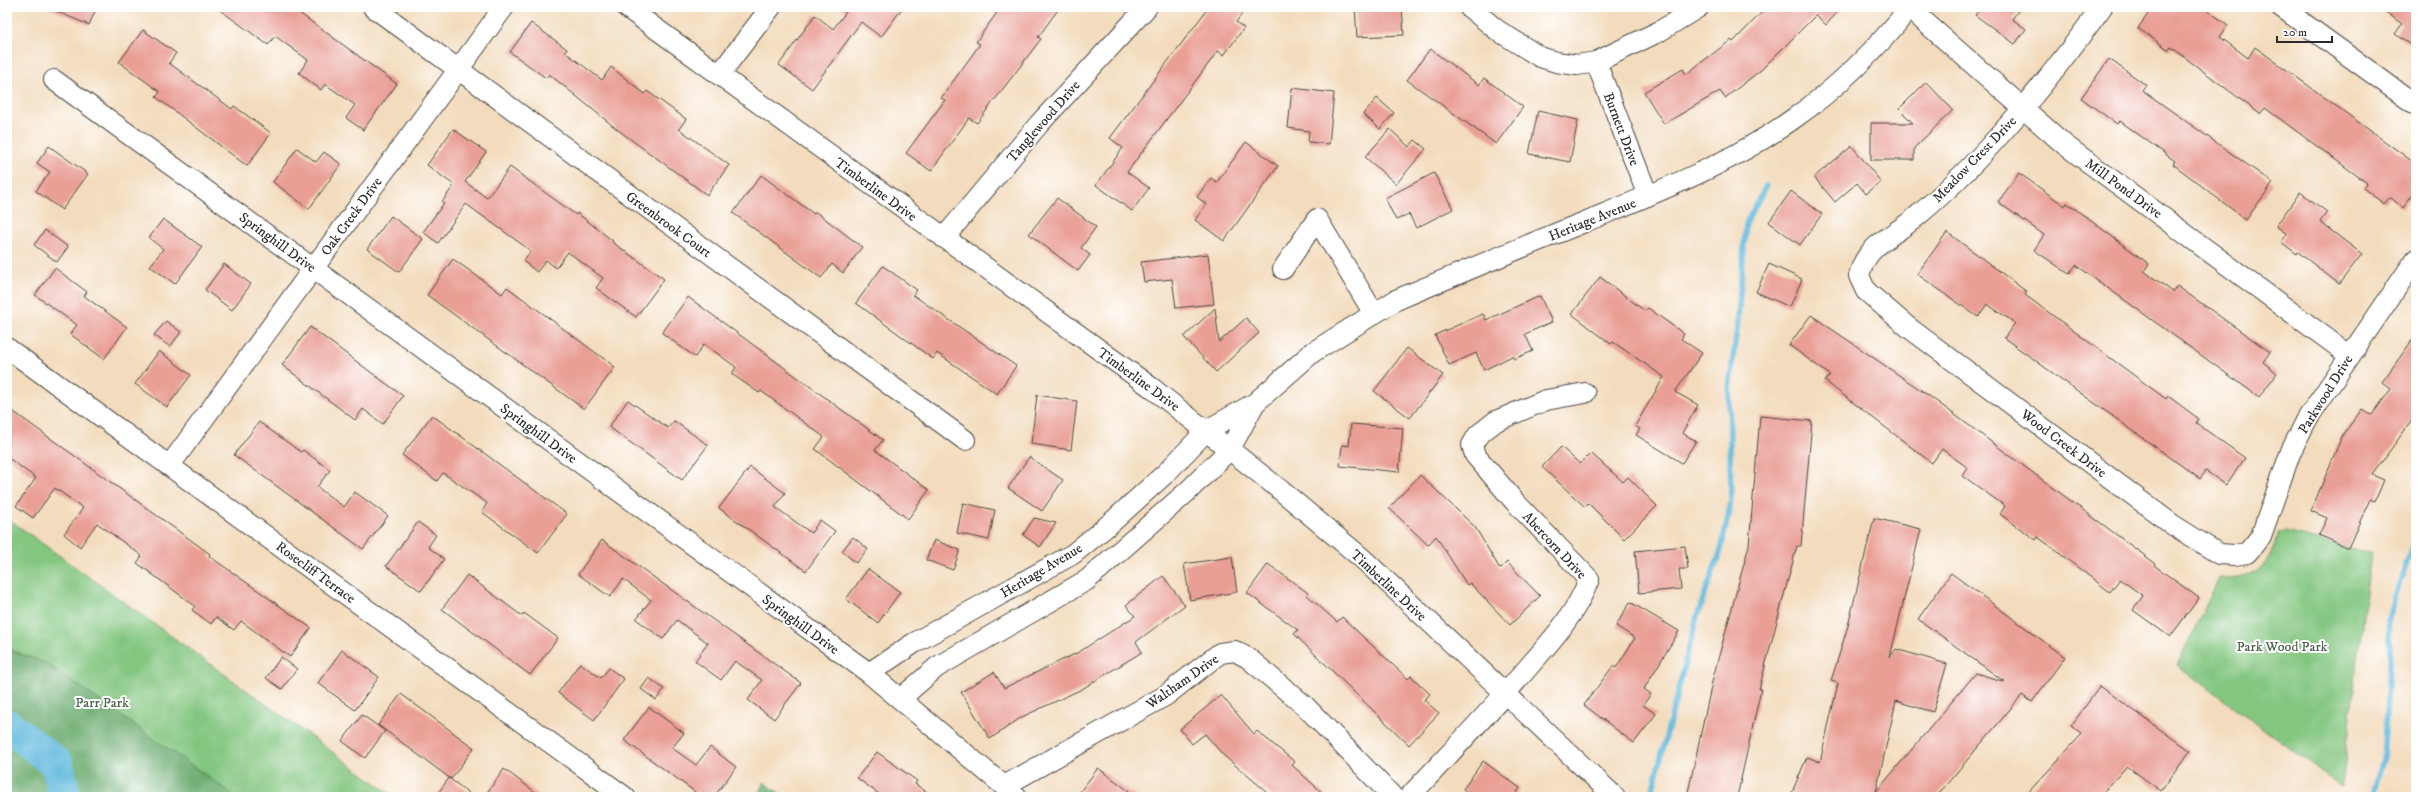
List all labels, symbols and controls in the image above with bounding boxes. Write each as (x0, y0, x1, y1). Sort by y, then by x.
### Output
scale bar (2277, 18, 2332, 44)
text: 20 m (2283, 25, 2307, 40)
street label: Tanglewood Drive (1003, 77, 1084, 166)
street label: Burnett Drive (1599, 90, 1643, 169)
street label: Meadow Crest Drive (1929, 112, 2021, 207)
street label: Timberline Drive (831, 154, 920, 226)
street label: Mill Pond Drive (2081, 155, 2166, 223)
street label: Oak Creek Drive (317, 174, 387, 259)
street label: Greenbrook Court (622, 188, 715, 262)
street label: Heritage Avenue (1546, 194, 1639, 246)
street label: Springhill Drive (235, 209, 320, 277)
street label: Timberline Drive (1094, 344, 1183, 416)
street label: Parkwood Drive (2294, 351, 2357, 437)
street label: Springhill Drive (496, 400, 581, 468)
street label: Wood Creek Drive (2016, 405, 2110, 482)
street label: Abercorn Drive (1518, 508, 1590, 583)
street label: Rosecliff Terrace (272, 538, 359, 608)
street label: Heritage Avenue (997, 539, 1086, 602)
street label: Timberline Drive (1347, 546, 1430, 626)
street label: Springhill Drive (758, 591, 843, 659)
park label: Park Wood Park (2236, 638, 2328, 656)
street label: Waltham Drive (1142, 650, 1223, 714)
park label: Parr Park (75, 694, 129, 712)

